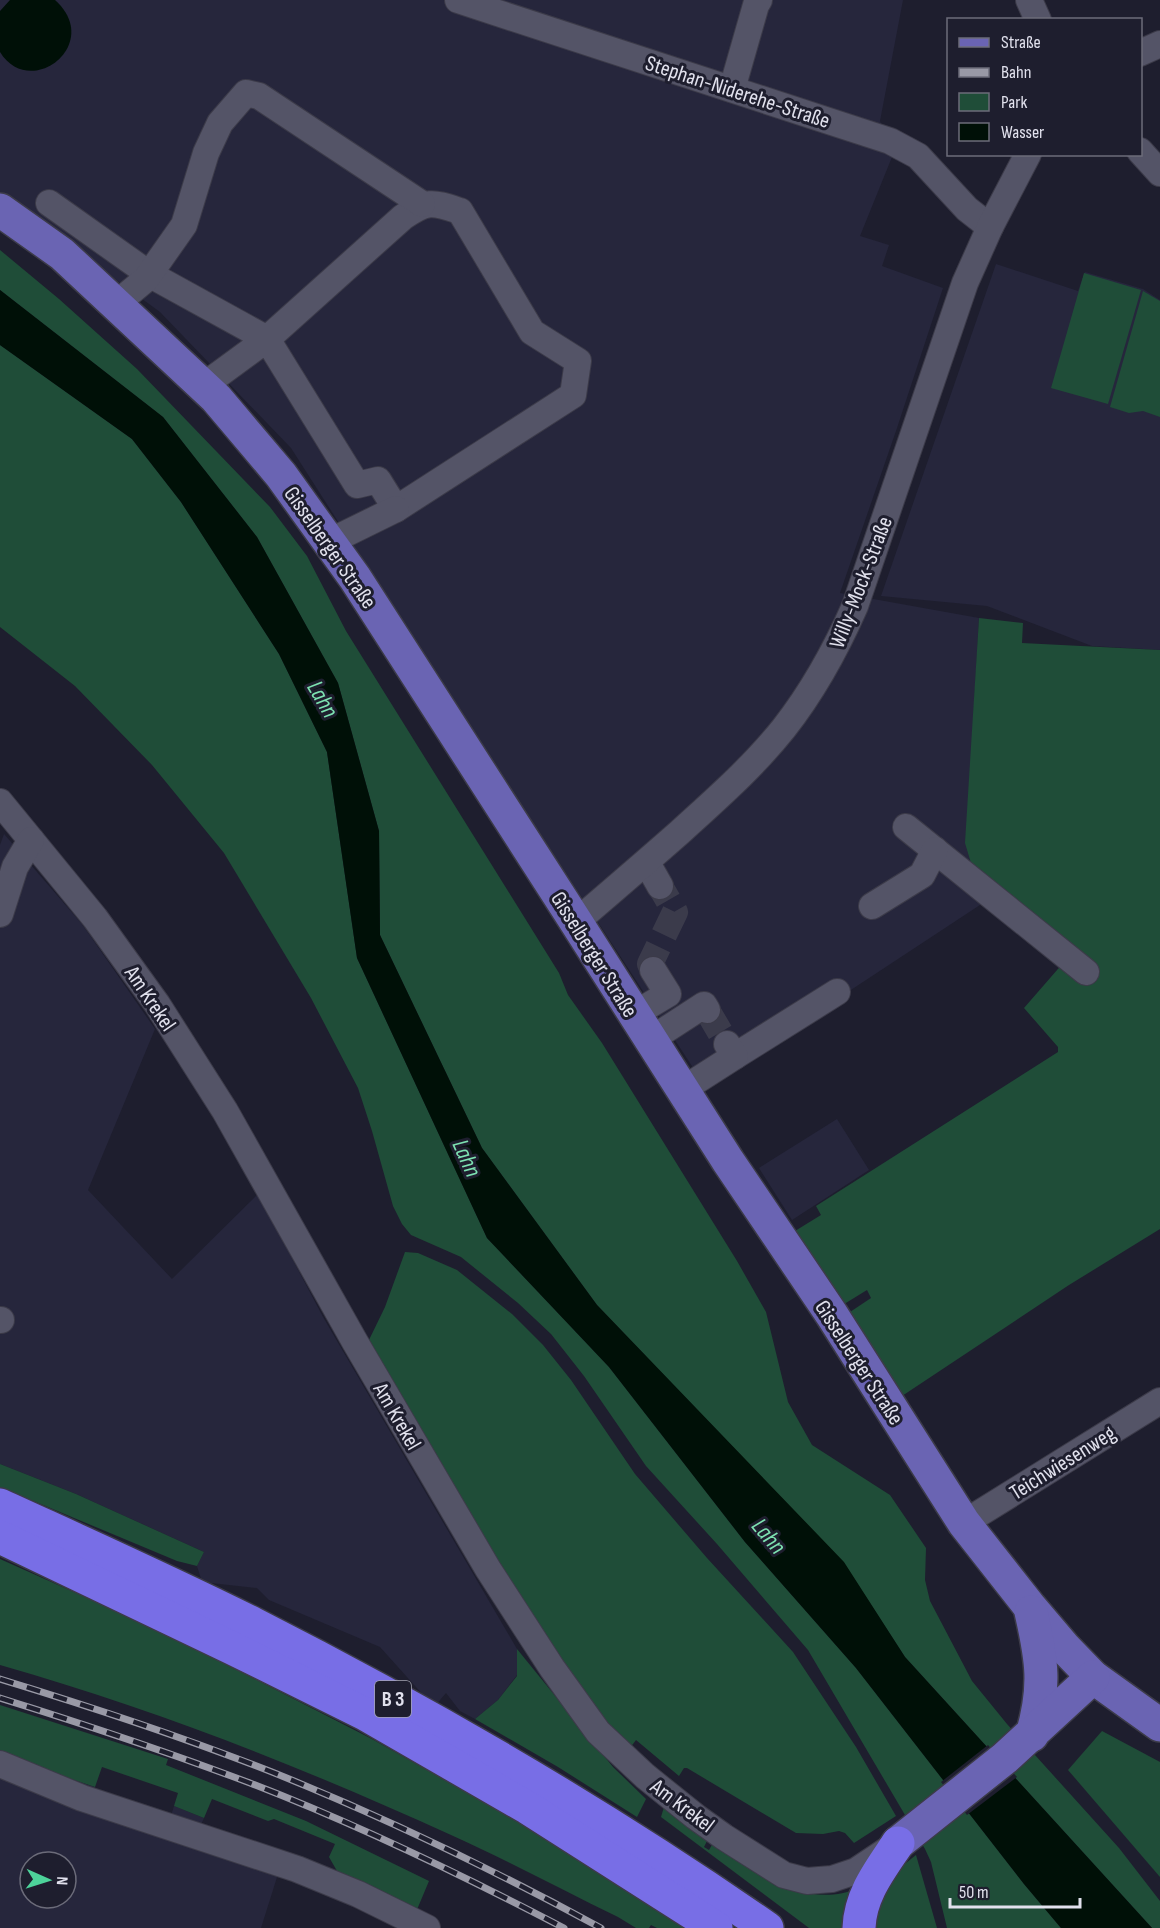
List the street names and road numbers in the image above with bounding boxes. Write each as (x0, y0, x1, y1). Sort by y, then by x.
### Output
street label: Stephan-Niderehe-Straße (642, 50, 833, 135)
street label: Gisselberger Straße (278, 481, 382, 614)
street label: Willy-Mock-Straße (824, 513, 899, 652)
street label: Gisselberger Straße (544, 887, 643, 1023)
street label: Am Krekel (118, 960, 181, 1037)
street label: Gisselberger Straße (808, 1295, 909, 1430)
street label: Am Krekel (366, 1377, 427, 1455)
street label: Teichwiesenweg (1005, 1420, 1121, 1507)
road number: B 3 (375, 1681, 411, 1717)
street label: Am Krekel (644, 1773, 719, 1839)

